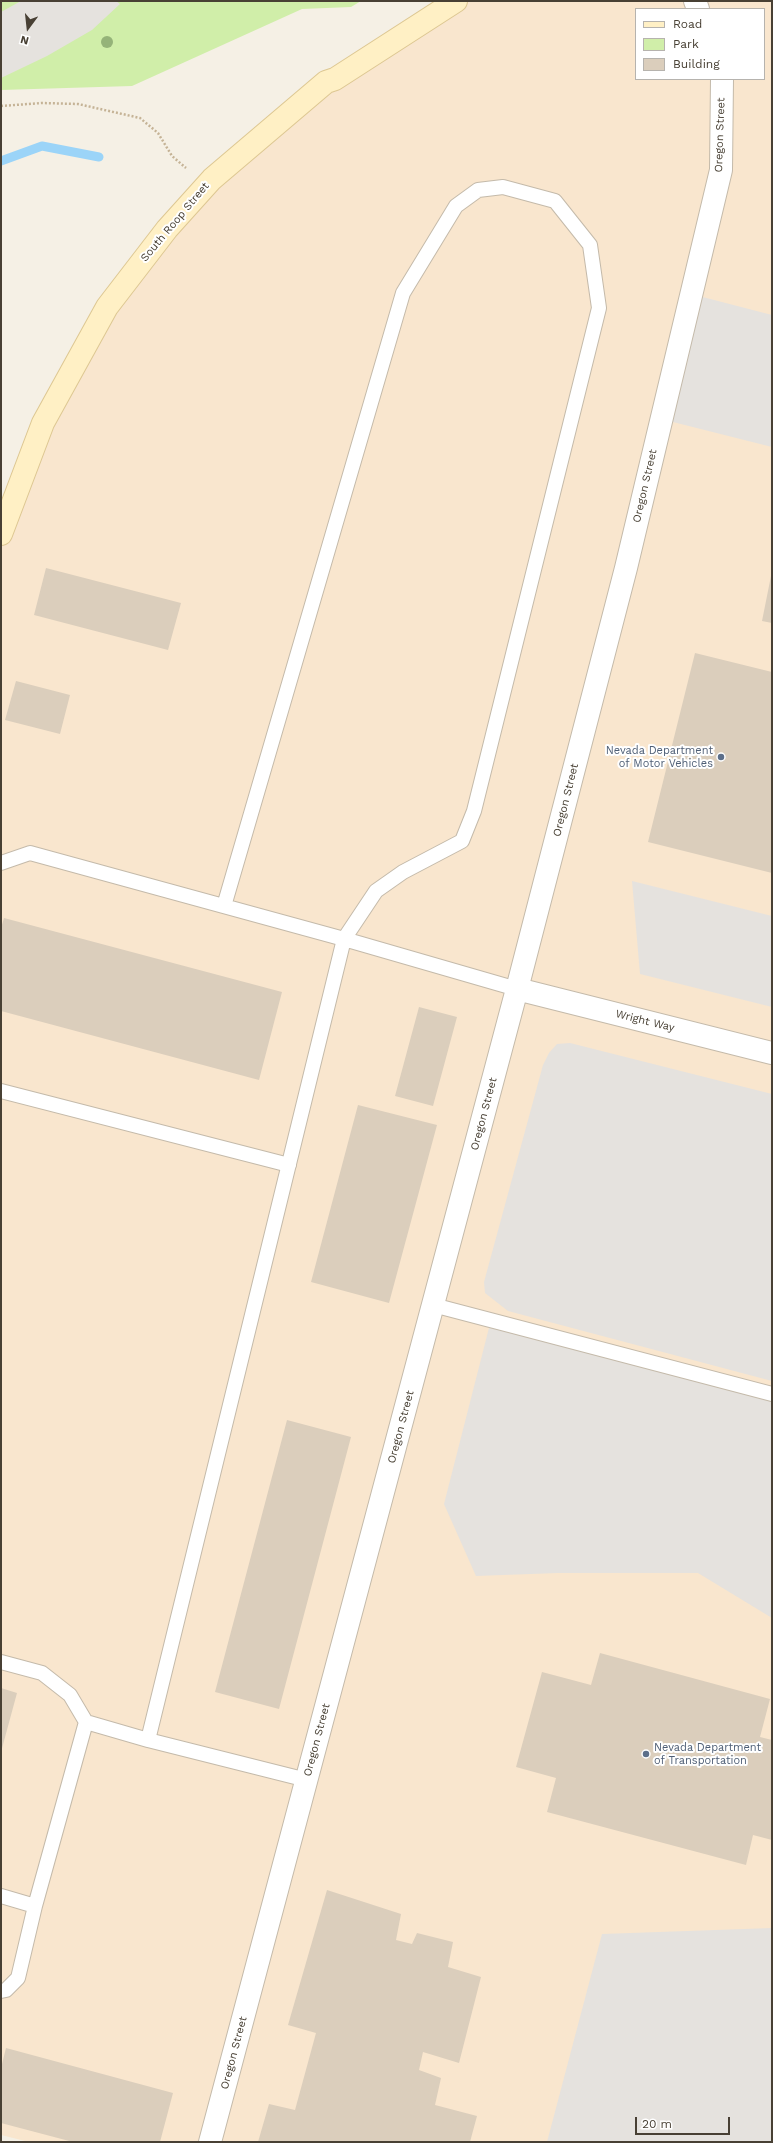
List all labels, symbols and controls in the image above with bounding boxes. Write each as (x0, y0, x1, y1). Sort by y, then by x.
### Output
north arrow (8, 8, 48, 48)
legend (635, 8, 765, 80)
text: Road (673, 17, 702, 31)
text: N (19, 33, 30, 47)
text: Park (673, 37, 699, 51)
text: Building (673, 57, 720, 71)
street label: Oregon Street (712, 97, 728, 173)
street label: South Roop Street (138, 180, 212, 264)
street label: Oregon Street (630, 448, 660, 524)
place label: Nevada Department of Motor Vehicles (606, 744, 713, 770)
marker: Nevada Department of Motor Vehicles (716, 752, 726, 762)
street label: Oregon Street (551, 762, 581, 838)
street label: Wright Way (614, 1007, 676, 1035)
street label: Oregon Street (468, 1076, 500, 1152)
street label: Oregon Street (385, 1389, 417, 1465)
street label: Oregon Street (301, 1702, 333, 1778)
place label: Nevada Department of Transportation (654, 1741, 761, 1767)
marker: Nevada Department of Transportation (641, 1749, 651, 1759)
street label: Oregon Street (218, 2015, 250, 2091)
scale bar (637, 2109, 732, 2135)
text: 20 m (642, 2117, 672, 2131)

